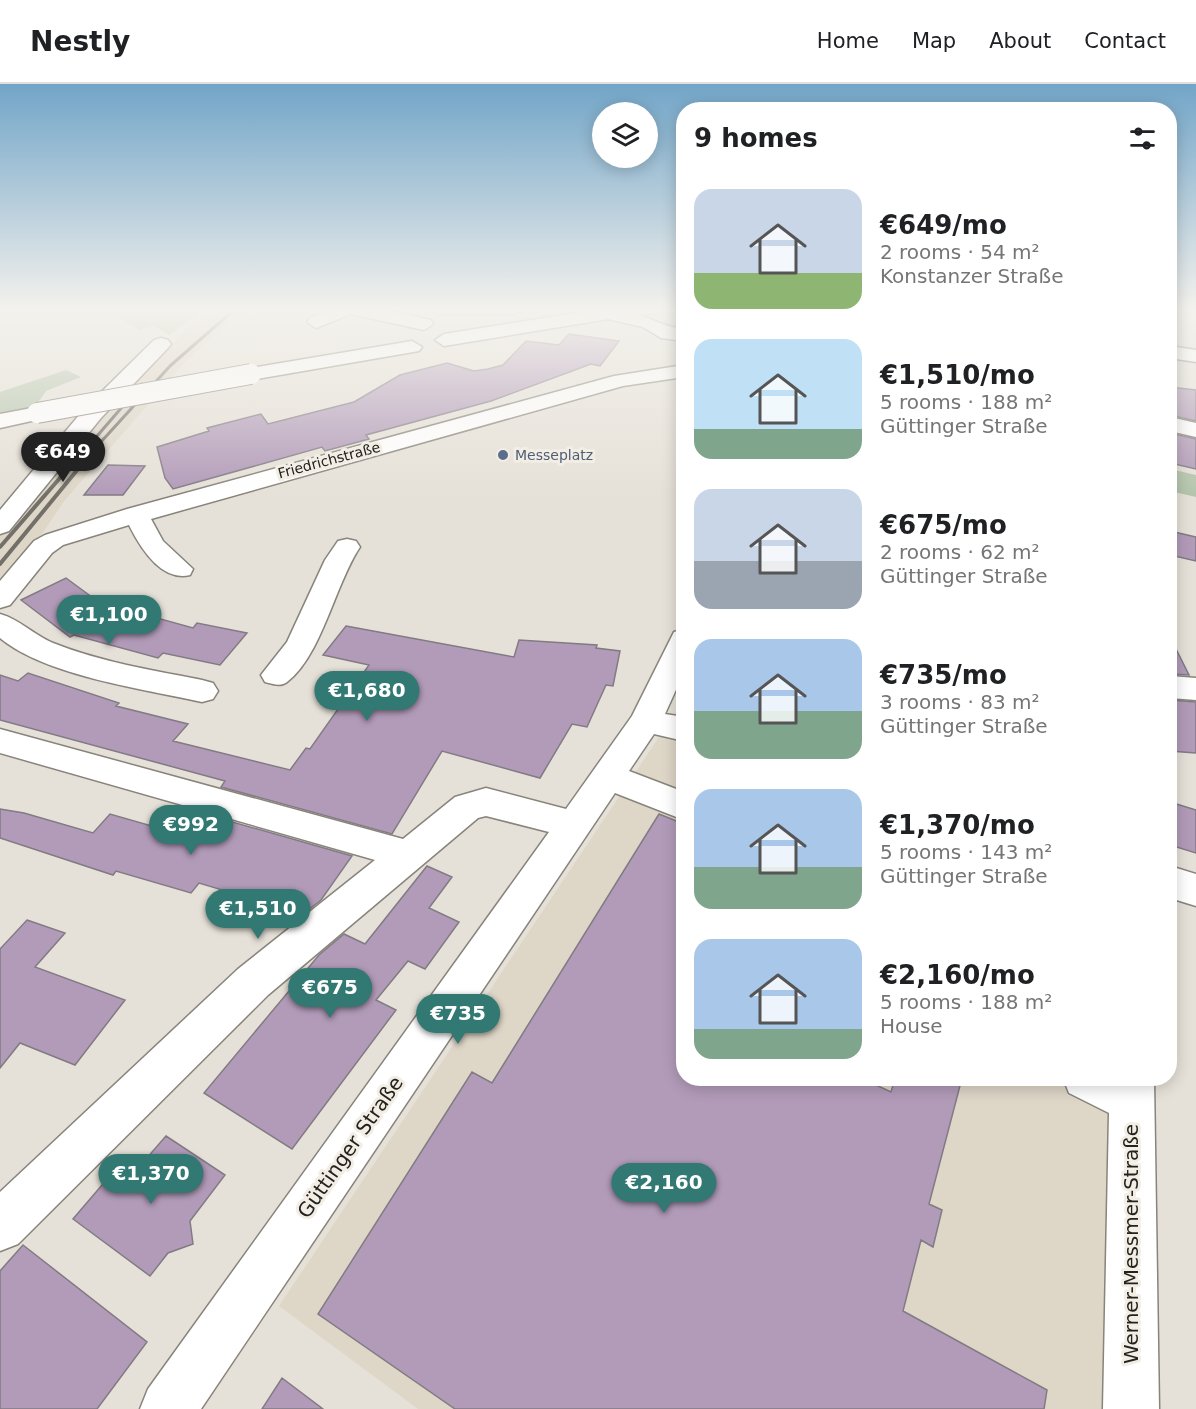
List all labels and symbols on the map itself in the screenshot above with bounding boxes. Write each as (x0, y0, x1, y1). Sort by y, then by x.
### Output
pin: €649 (27, 432, 99, 483)
street label: Friedrichstraße (276, 439, 382, 481)
place label: Messeplatz (515, 447, 593, 463)
marker: Messeplatz (496, 448, 510, 462)
pin: €1,100 (60, 595, 158, 646)
pin: €1,680 (318, 671, 416, 722)
pin: €992 (155, 805, 227, 856)
pin: €1,510 (209, 889, 307, 940)
pin: €675 (294, 968, 366, 1019)
pin: €735 (422, 994, 494, 1045)
street label: Güttinger Straße (292, 1071, 408, 1223)
street label: Werner-Messmer-Straße (1119, 1124, 1143, 1364)
pin: €1,370 (102, 1154, 200, 1205)
pin: €2,160 (615, 1163, 713, 1214)

